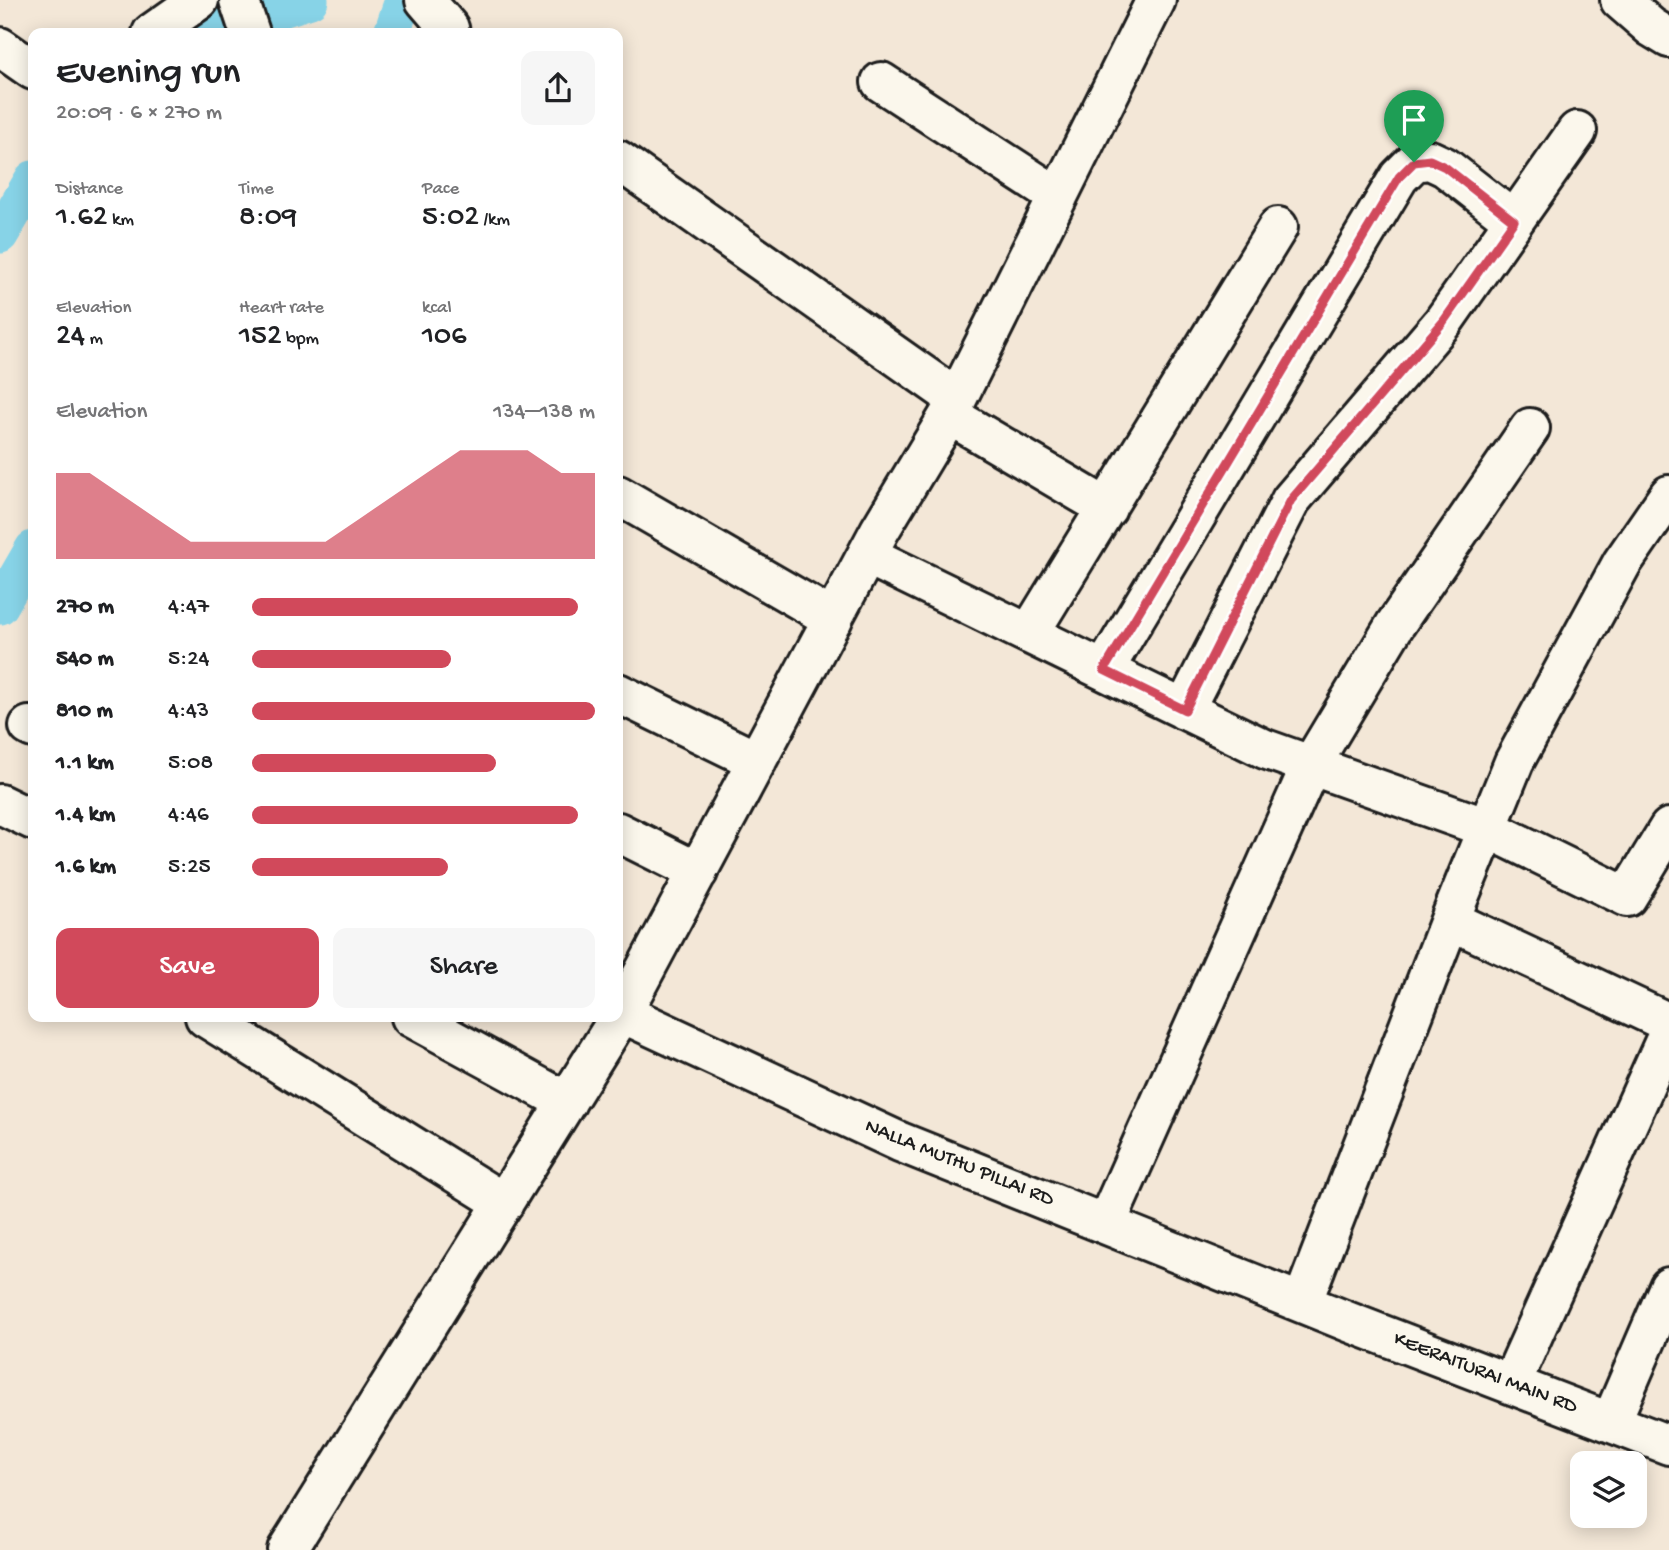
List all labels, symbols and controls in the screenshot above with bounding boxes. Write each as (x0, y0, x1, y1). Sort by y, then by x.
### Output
button: share (521, 51, 595, 125)
text: Evening run (56, 52, 240, 96)
pin (1384, 90, 1444, 162)
text: 20:09 · 6 × 270 m (56, 100, 222, 127)
icon: arrive (1395, 101, 1433, 139)
text: Distance (56, 178, 123, 201)
text: Time (239, 178, 274, 201)
text: Pace (422, 178, 459, 201)
text: 1.62 (56, 201, 107, 236)
text: 8:09 (239, 201, 297, 236)
text: 5:02 (422, 201, 479, 236)
text: km (107, 209, 134, 232)
text: /km (479, 209, 510, 232)
text: Elevation (56, 297, 132, 320)
text: Heart rate (239, 297, 324, 320)
text: kcal (422, 297, 452, 320)
text: 24 (56, 320, 85, 355)
text: 152 (239, 320, 282, 355)
text: 106 (422, 320, 466, 355)
text: m (85, 328, 103, 351)
text: bpm (282, 328, 319, 351)
text: Elevation (56, 399, 147, 426)
text: 134–138 m (493, 399, 595, 426)
text: 270 m (56, 594, 114, 621)
text: 4:47 (168, 594, 209, 621)
text: 540 m (56, 646, 114, 673)
text: 5:24 (168, 646, 209, 673)
text: 810 m (56, 698, 113, 725)
text: 4:43 (168, 698, 209, 725)
text: 1.1 km (56, 750, 114, 777)
text: 5:08 (168, 750, 213, 777)
text: 1.4 km (56, 802, 115, 829)
text: 4:46 (168, 802, 209, 829)
text: 1.6 km (56, 854, 116, 881)
text: 5:25 (168, 854, 211, 881)
button: Save (56, 928, 319, 1008)
button: Share (333, 928, 595, 1008)
street label: NALLA MUTHU PILLAI RD (861, 1115, 1058, 1214)
street label: KEERAITURAI MAIN RD (1389, 1327, 1581, 1421)
map controls (1570, 1451, 1647, 1528)
button: layers (1570, 1451, 1647, 1528)

